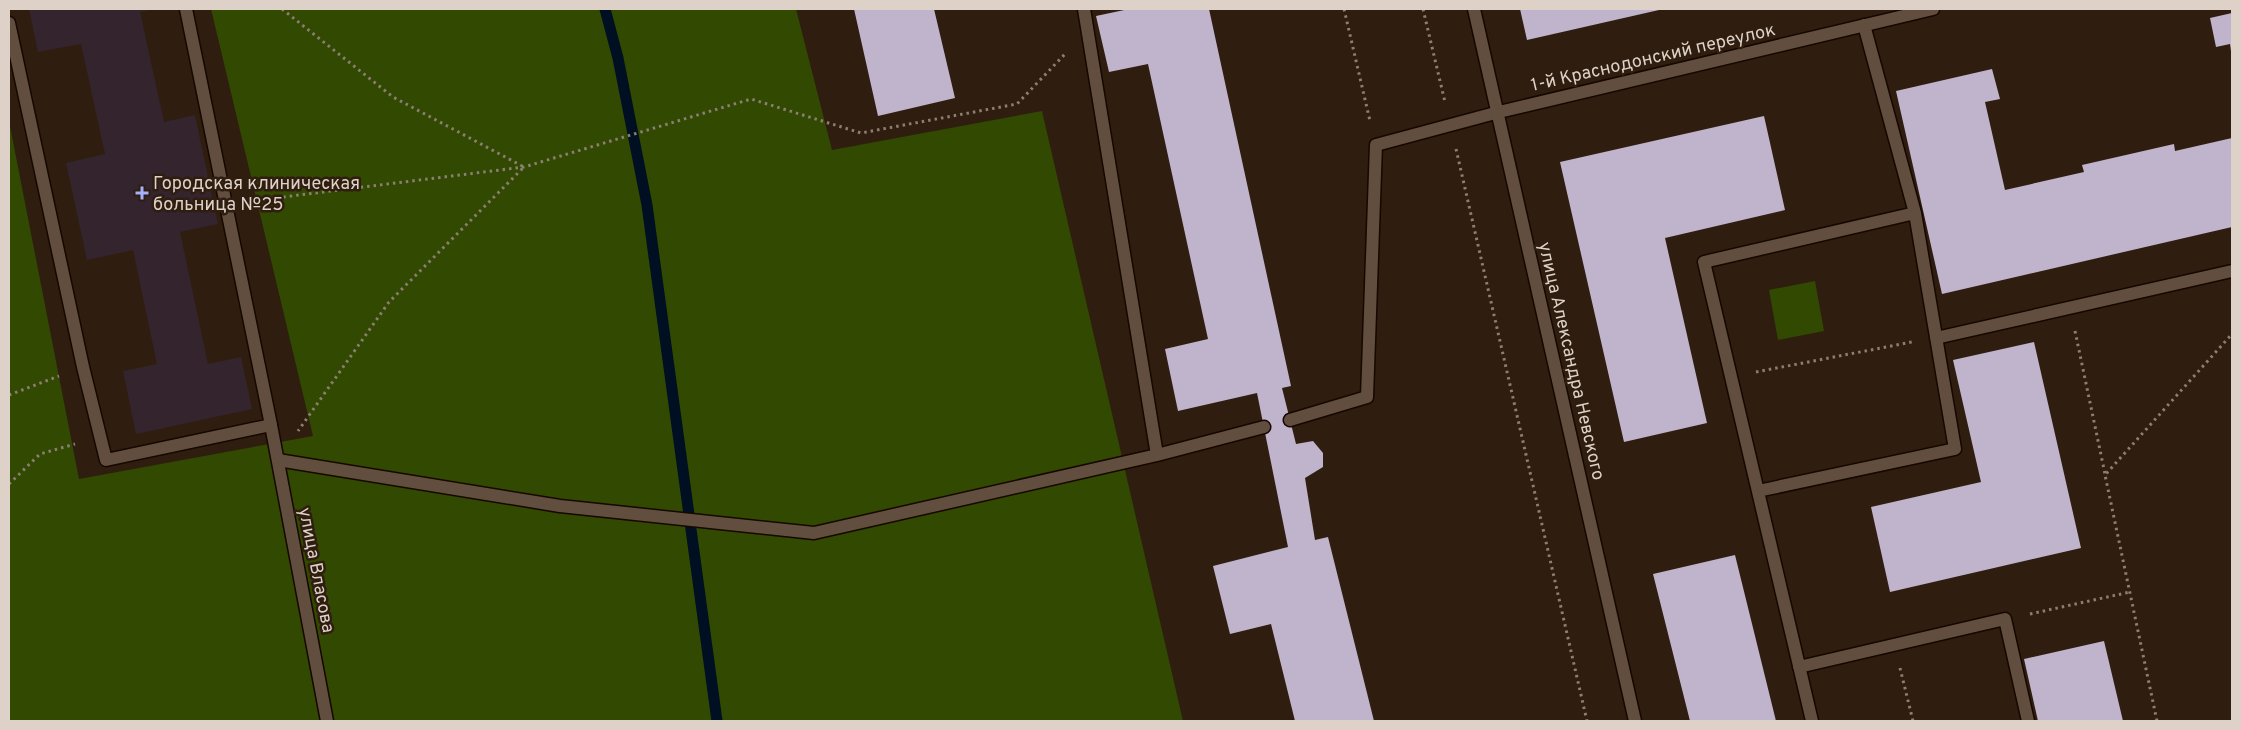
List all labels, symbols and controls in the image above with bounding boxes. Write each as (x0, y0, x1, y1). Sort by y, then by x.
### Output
street label: 1-й Краснодонский переулок (1529, 19, 1778, 98)
place label: Городская клиническая больница №25 (153, 173, 360, 217)
marker: Городская клиническая больница №25 (135, 186, 149, 200)
street label: улица Александра Невского (1532, 240, 1609, 483)
street label: улица Власова (292, 506, 339, 635)

